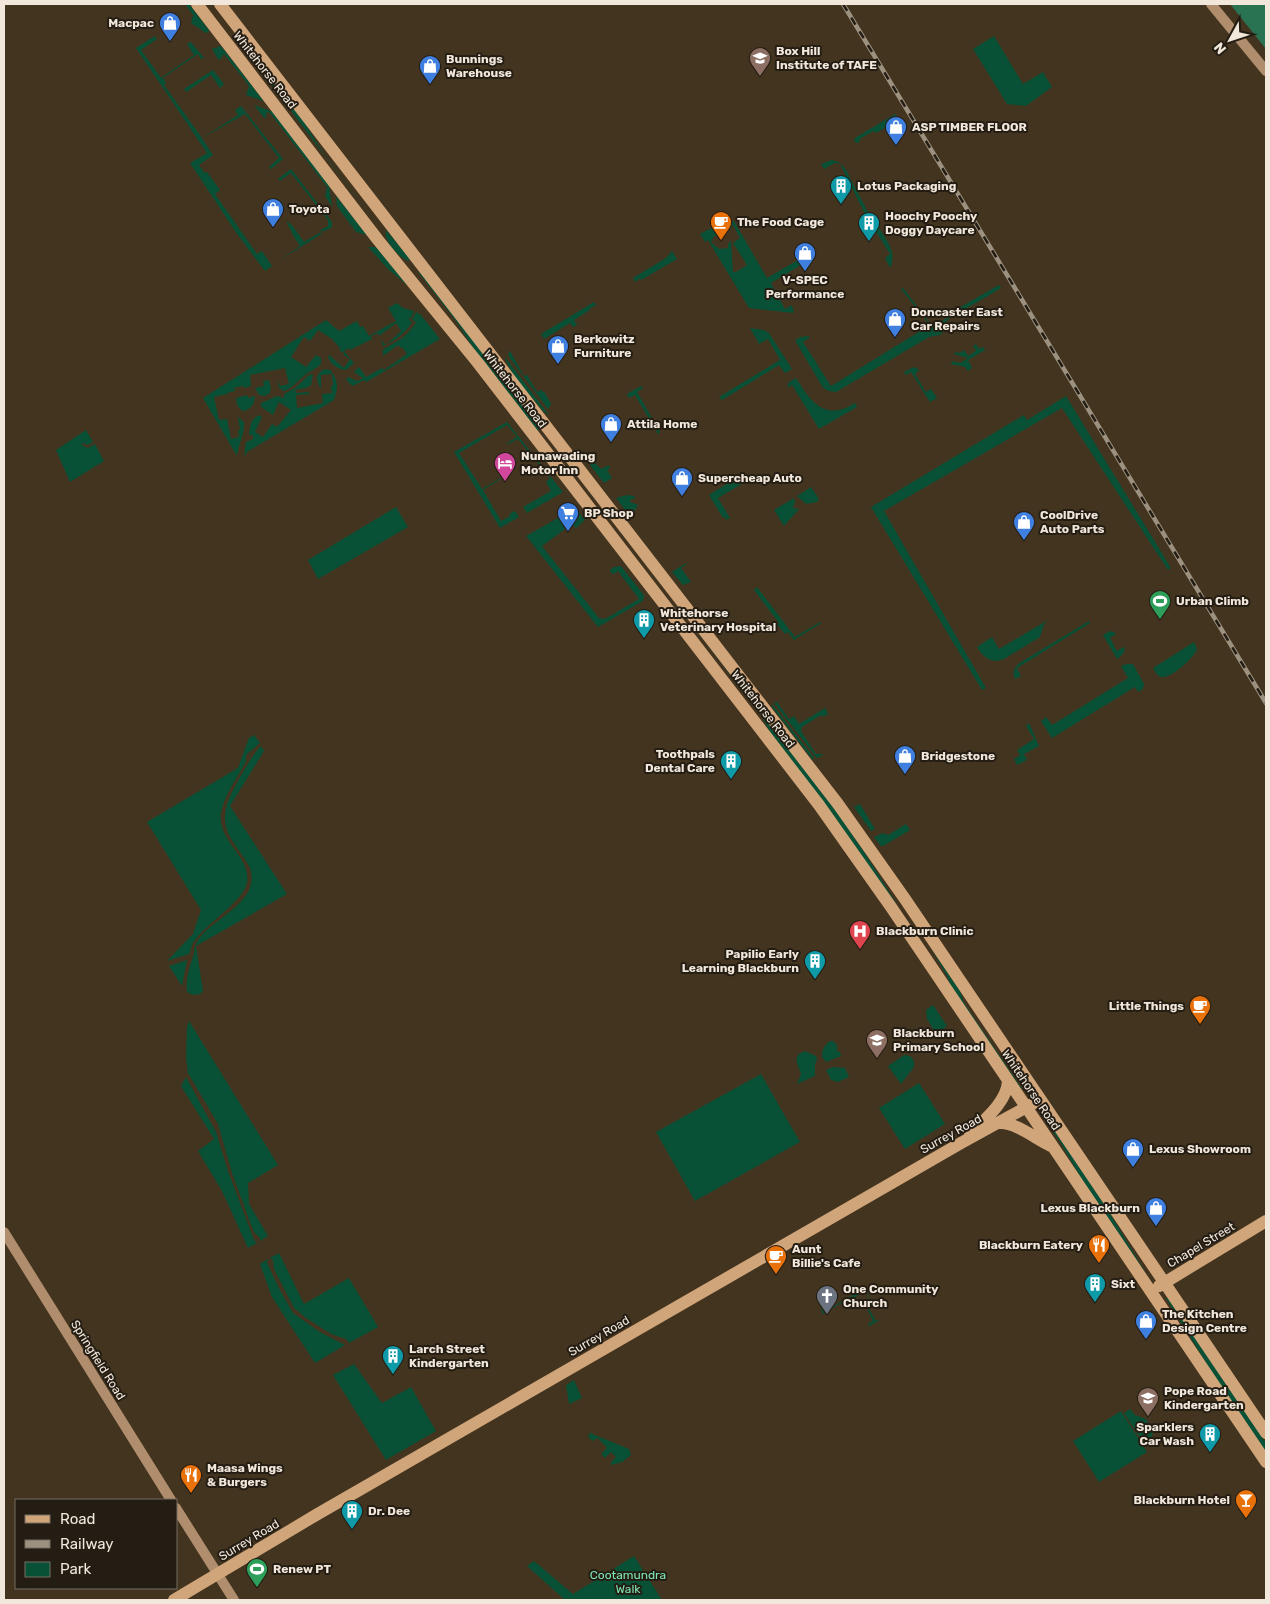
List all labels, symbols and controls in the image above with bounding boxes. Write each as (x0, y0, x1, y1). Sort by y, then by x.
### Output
shop icon: Macpac (158, 11, 182, 42)
north arrow (1205, 15, 1255, 65)
place label: Macpac (108, 16, 154, 30)
street label: Whitehorse Road (230, 29, 300, 111)
text: N (1211, 39, 1230, 57)
place label: Box Hill Institute of TAFE (776, 44, 877, 72)
school or university icon: Box Hill Institute of TAFE (748, 46, 772, 77)
place label: Bunnings Warehouse (446, 52, 512, 80)
shop icon: Bunnings Warehouse (418, 54, 442, 85)
shop icon: ASP TIMBER FLOOR (884, 115, 908, 146)
place label: ASP TIMBER FLOOR (912, 120, 1027, 134)
building icon: Lotus Packaging (829, 174, 853, 205)
place label: Lotus Packaging (857, 179, 956, 193)
shop icon: Toyota (261, 197, 285, 228)
place label: Toyota (289, 202, 329, 216)
place label: Hoochy Poochy Doggy Daycare (885, 209, 977, 237)
cafe icon: The Food Cage (709, 210, 733, 241)
building icon: Hoochy Poochy Doggy Daycare (857, 211, 881, 242)
place label: The Food Cage (737, 215, 824, 229)
shop icon: V-SPEC Performance (793, 241, 817, 272)
place label: V-SPEC Performance (766, 273, 844, 301)
place label: Doncaster East Car Repairs (911, 305, 1003, 333)
shop icon: Doncaster East Car Repairs (883, 307, 907, 338)
place label: Berkowitz Furniture (574, 332, 635, 360)
shop icon: Berkowitz Furniture (546, 334, 570, 365)
street label: Whitehorse Road (480, 348, 550, 430)
shop icon: Attila Home (599, 412, 623, 443)
place label: Attila Home (627, 417, 697, 431)
place label: Nunawading Motor Inn (521, 449, 595, 477)
hotel icon: Nunawading Motor Inn (493, 451, 517, 482)
shop icon: Supercheap Auto (670, 466, 694, 497)
place label: Supercheap Auto (698, 471, 802, 485)
supermarket icon: BP Shop (556, 501, 580, 532)
place label: BP Shop (584, 506, 634, 520)
place label: CoolDrive Auto Parts (1040, 508, 1105, 536)
shop icon: CoolDrive Auto Parts (1012, 510, 1036, 541)
sports icon: Urban Climb (1148, 589, 1172, 620)
place label: Urban Climb (1176, 594, 1249, 608)
place label: Whitehorse Veterinary Hospital (660, 606, 776, 634)
building icon: Whitehorse Veterinary Hospital (632, 608, 656, 639)
street label: Whitehorse Road (728, 668, 798, 750)
shop icon: Bridgestone (893, 744, 917, 775)
place label: Toothpals Dental Care (645, 747, 715, 775)
building icon: Toothpals Dental Care (719, 749, 743, 780)
place label: Bridgestone (921, 749, 995, 763)
hospital icon: Blackburn Clinic (848, 919, 872, 950)
place label: Blackburn Clinic (876, 924, 974, 938)
place label: Papilio Early Learning Blackburn (682, 947, 799, 975)
building icon: Papilio Early Learning Blackburn (803, 949, 827, 980)
cafe icon: Little Things (1188, 994, 1212, 1025)
place label: Little Things (1109, 999, 1184, 1013)
place label: Blackburn Primary School (893, 1026, 984, 1054)
school or university icon: Blackburn Primary School (865, 1028, 889, 1059)
street label: Whitehorse Road (999, 1047, 1063, 1133)
street label: Surrey Road (918, 1111, 984, 1157)
shop icon: Lexus Showroom (1121, 1137, 1145, 1168)
place label: Lexus Showroom (1149, 1142, 1251, 1156)
shop icon: Lexus Blackburn (1144, 1196, 1168, 1227)
place label: Lexus Blackburn (1041, 1201, 1140, 1215)
street label: Chapel Street (1165, 1219, 1238, 1271)
restaurant icon: Blackburn Eatery (1087, 1233, 1111, 1264)
place label: Blackburn Eatery (979, 1238, 1083, 1252)
place label: Aunt Billie's Cafe (792, 1242, 861, 1270)
cafe icon: Aunt Billie's Cafe (764, 1244, 788, 1275)
building icon: Sixt (1083, 1272, 1107, 1303)
place label: Sixt (1111, 1277, 1135, 1291)
place label: One Community Church (843, 1282, 938, 1310)
church icon: One Community Church (815, 1284, 839, 1315)
place label: The Kitchen Design Centre (1162, 1307, 1247, 1335)
shop icon: The Kitchen Design Centre (1134, 1309, 1158, 1340)
street label: Surrey Road (566, 1313, 632, 1359)
street label: Springfield Road (68, 1318, 128, 1402)
place label: Larch Street Kindergarten (409, 1342, 489, 1370)
building icon: Larch Street Kindergarten (381, 1344, 405, 1375)
place label: Pope Road Kindergarten (1164, 1384, 1244, 1412)
school or university icon: Pope Road Kindergarten (1136, 1386, 1160, 1417)
place label: Sparklers Car Wash (1136, 1420, 1194, 1448)
building icon: Sparklers Car Wash (1198, 1422, 1222, 1453)
place label: Maasa Wings & Burgers (207, 1461, 283, 1489)
restaurant icon: Maasa Wings & Burgers (179, 1463, 203, 1494)
bar icon: Blackburn Hotel (1234, 1488, 1258, 1519)
place label: Blackburn Hotel (1134, 1493, 1230, 1507)
legend (15, 1499, 178, 1589)
building icon: Dr. Dee (340, 1499, 364, 1530)
place label: Dr. Dee (368, 1504, 410, 1518)
text: Road (60, 1510, 96, 1528)
street label: Surrey Road (216, 1517, 282, 1563)
text: Railway (60, 1535, 114, 1553)
sports icon: Renew PT (245, 1557, 269, 1588)
text: Park (60, 1560, 91, 1578)
place label: Renew PT (273, 1562, 331, 1576)
park label: Cootamundra Walk (590, 1568, 666, 1596)

